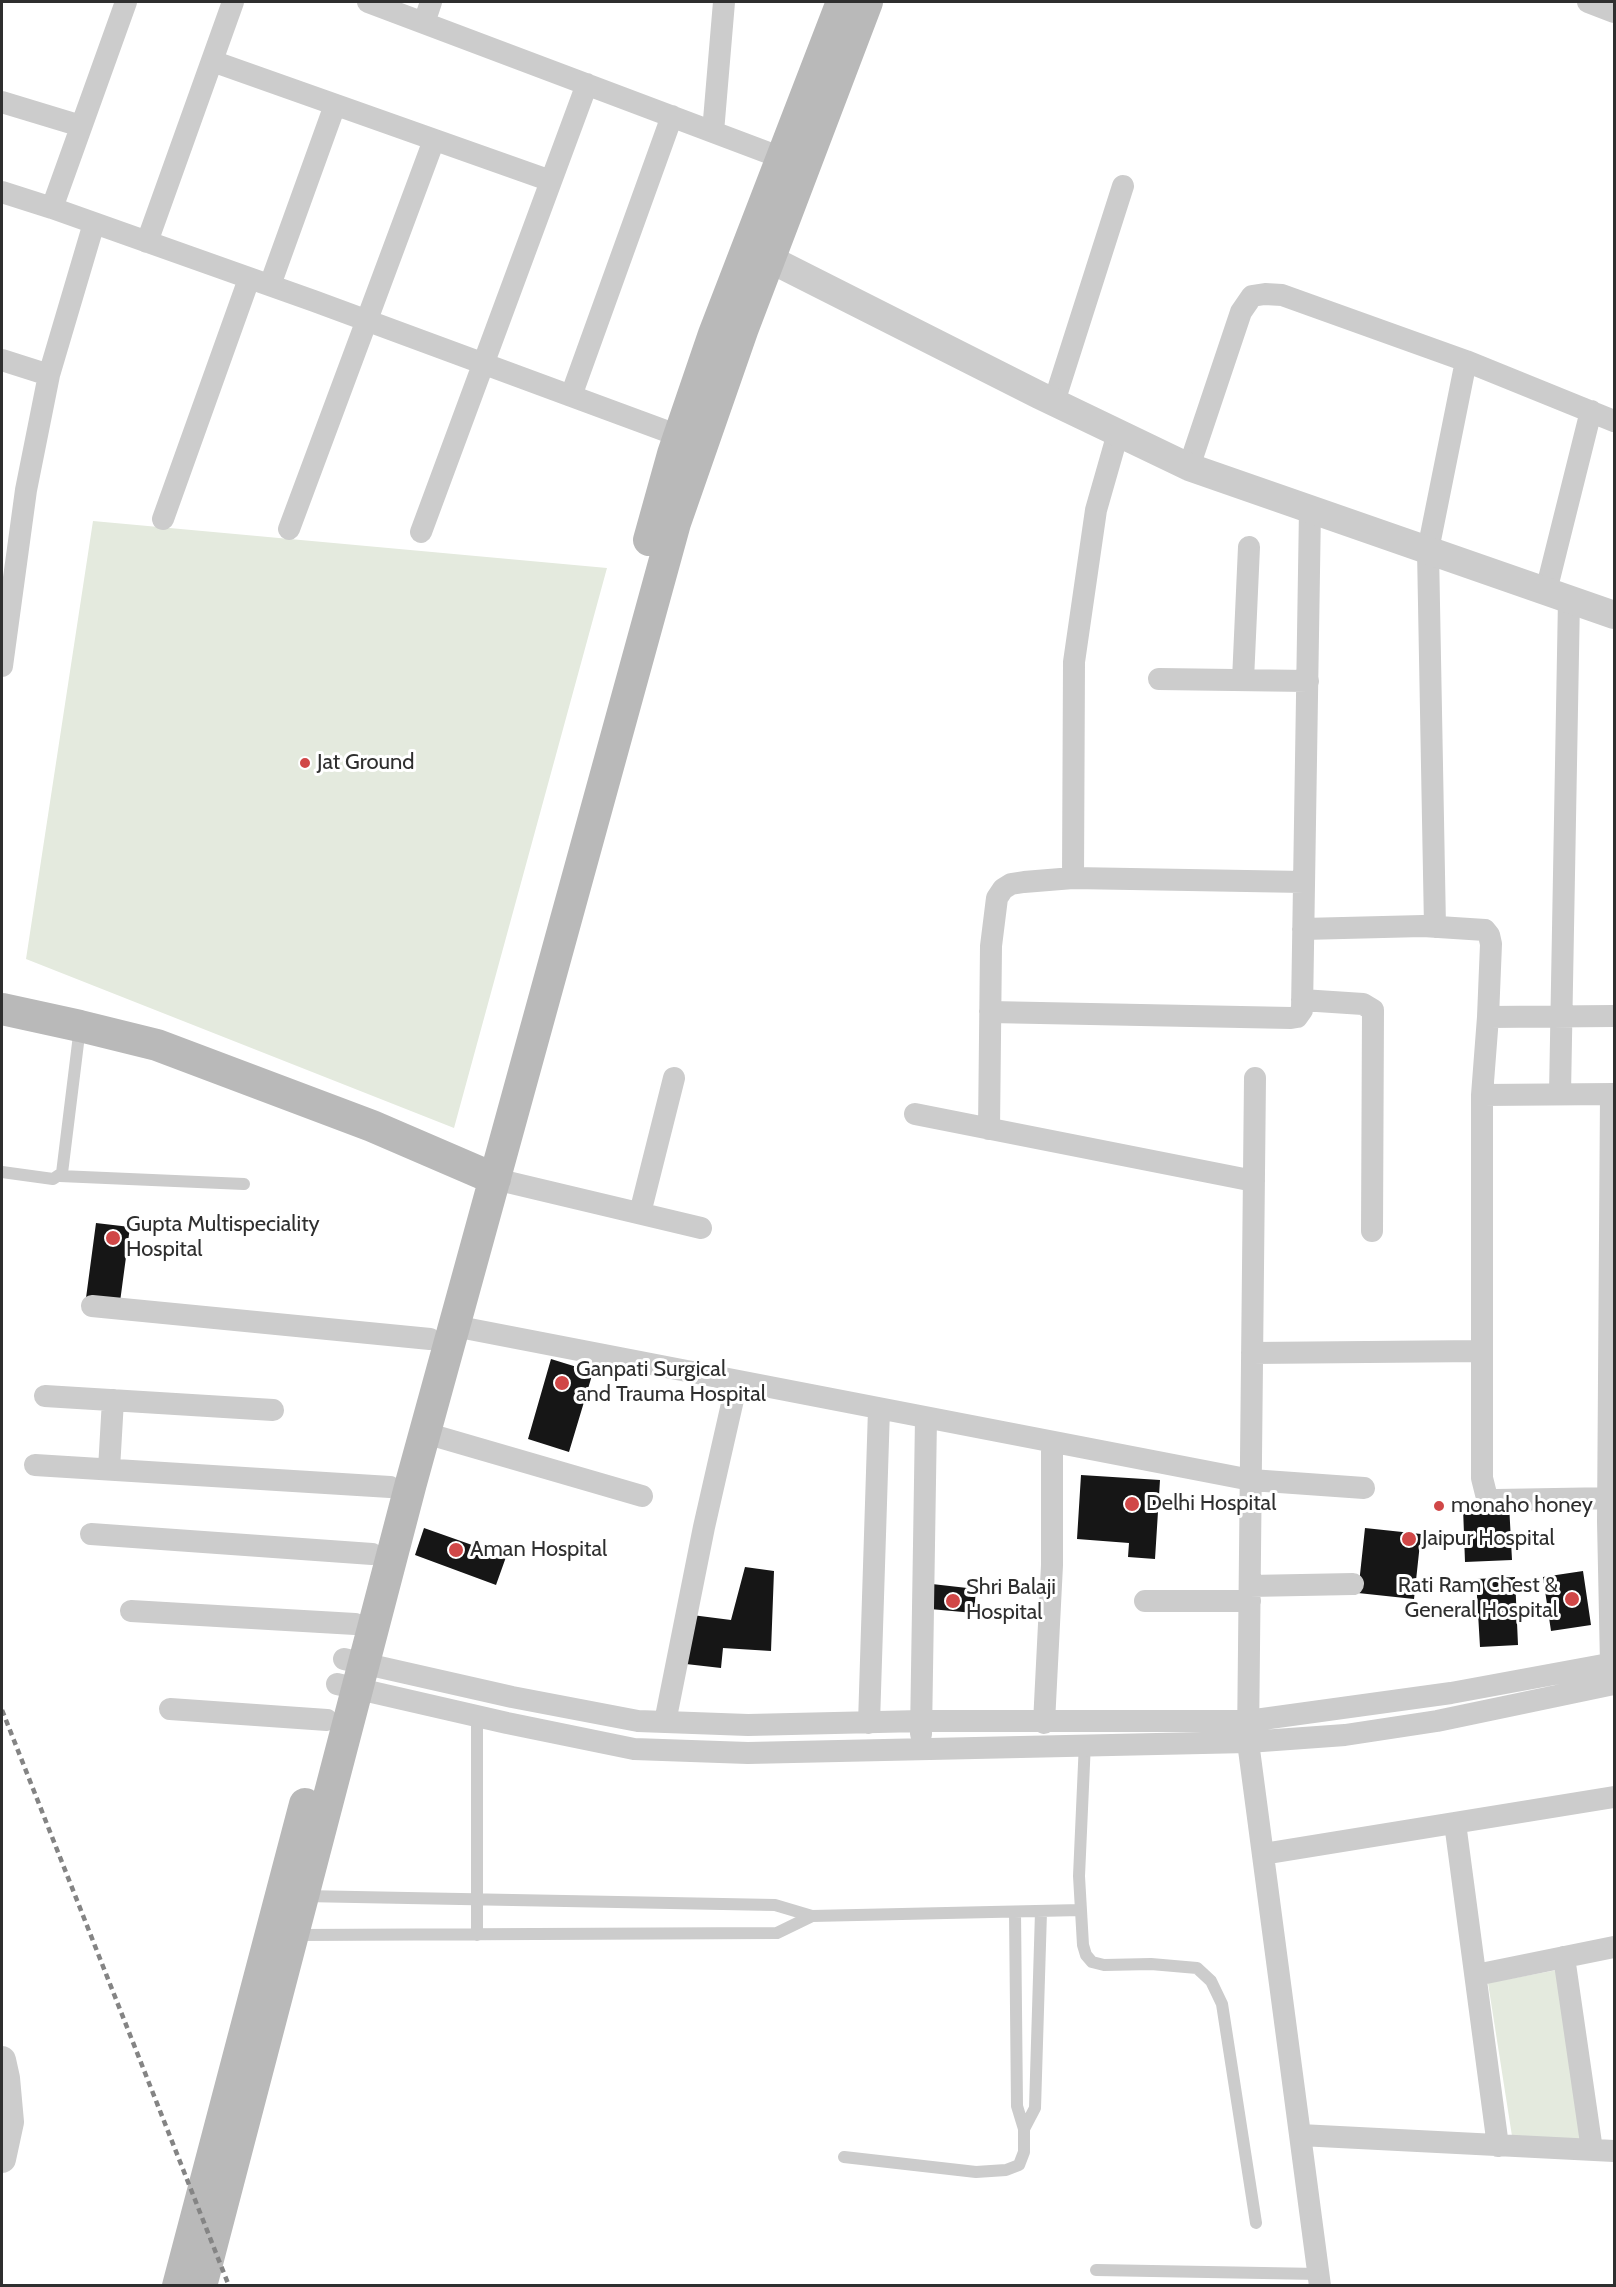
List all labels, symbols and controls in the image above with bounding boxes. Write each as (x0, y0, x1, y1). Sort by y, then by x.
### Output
place label: Jat Ground (317, 750, 415, 776)
marker: Jat Ground (298, 756, 312, 770)
place label: Gupta Multispeciality Hospital (126, 1212, 320, 1264)
marker: Gupta Multispeciality Hospital (104, 1229, 122, 1247)
place label: Ganpati Surgical and Trauma Hospital (576, 1357, 766, 1408)
marker: Ganpati Surgical and Trauma Hospital (553, 1374, 571, 1392)
place label: Delhi Hospital (1146, 1491, 1276, 1517)
place label: monaho honey (1451, 1493, 1593, 1519)
marker: Delhi Hospital (1123, 1495, 1141, 1513)
marker: monaho honey (1432, 1499, 1446, 1513)
place label: Jaipur Hospital (1422, 1526, 1555, 1552)
marker: Jaipur Hospital (1400, 1530, 1418, 1548)
place label: Aman Hospital (470, 1537, 607, 1563)
marker: Aman Hospital (447, 1541, 465, 1559)
place label: Rati Ram Chest & General Hospital (1398, 1573, 1558, 1624)
place label: Shri Balaji Hospital (966, 1575, 1056, 1627)
marker: Rati Ram Chest & General Hospital (1563, 1590, 1581, 1608)
marker: Shri Balaji Hospital (944, 1592, 962, 1610)

